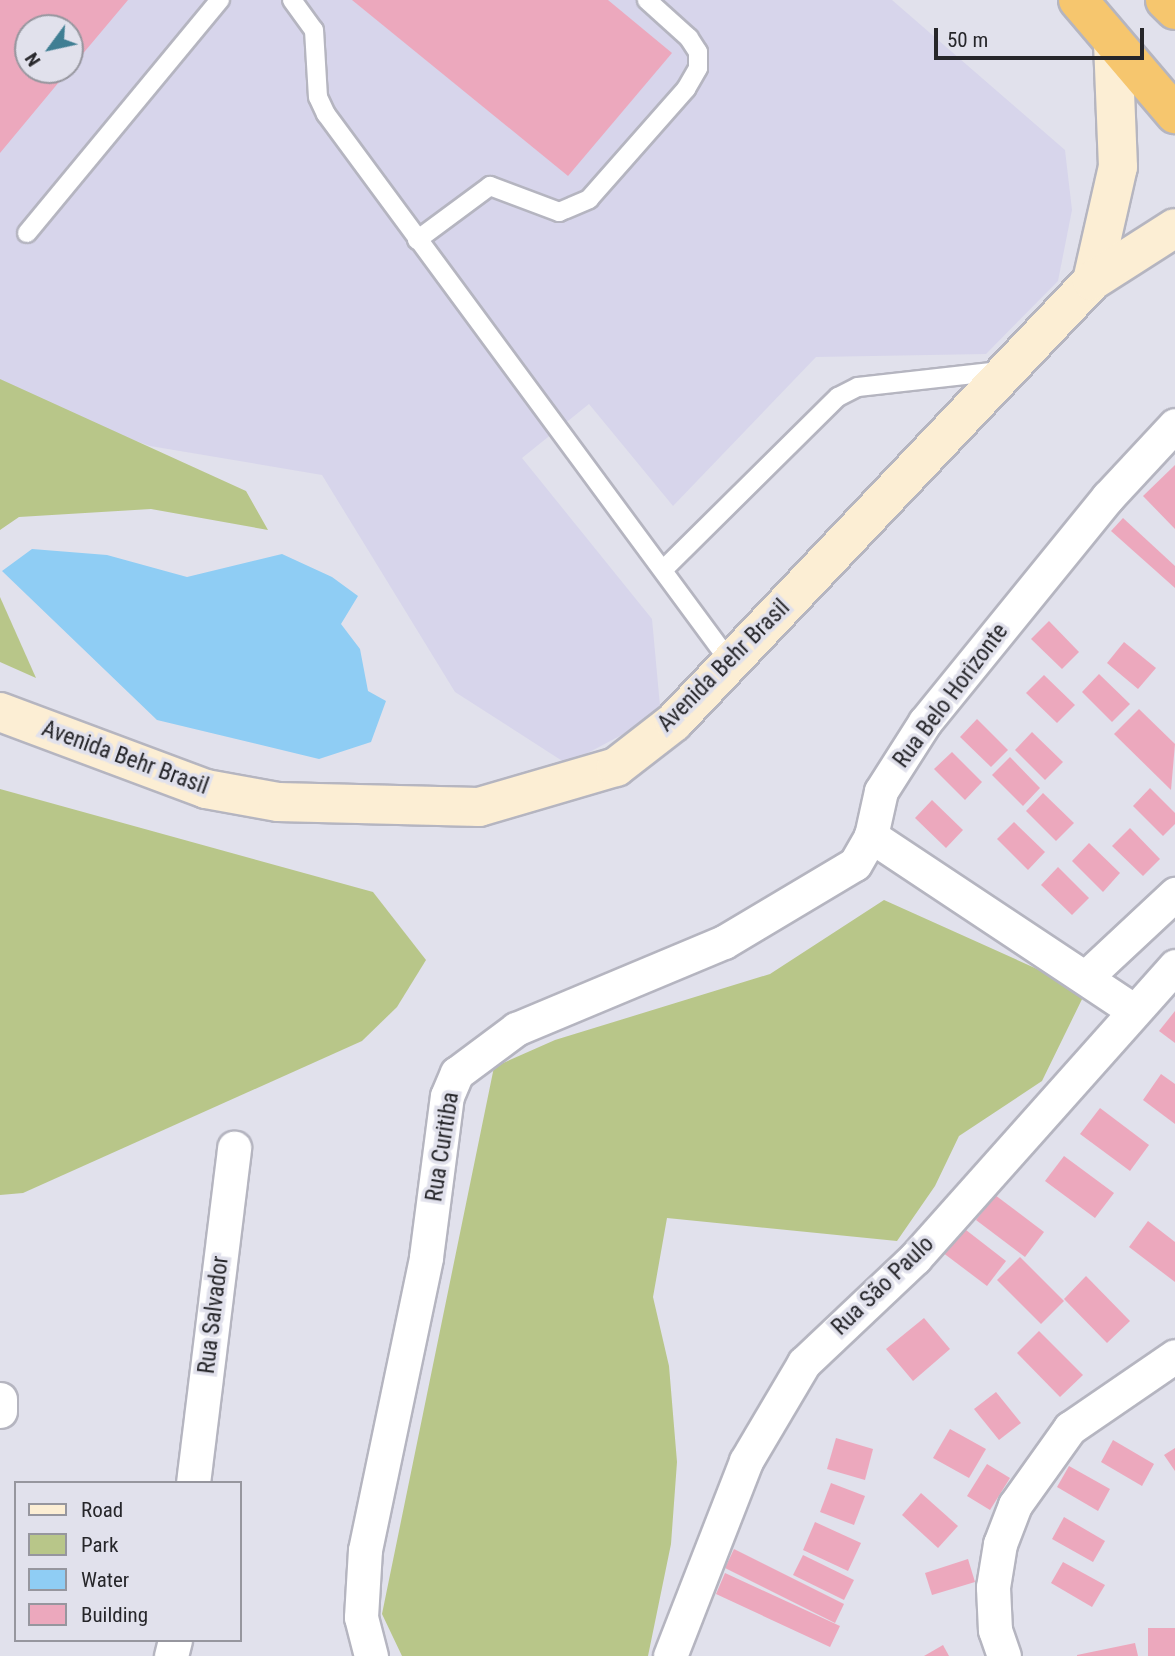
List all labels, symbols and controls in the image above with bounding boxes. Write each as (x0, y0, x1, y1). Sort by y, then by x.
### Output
north arrow (14, 14, 84, 84)
scale bar (937, 14, 1147, 58)
text: 50 m (947, 28, 988, 52)
text: N (20, 48, 45, 71)
street label: Avenida Behr Brasil (652, 594, 796, 738)
street label: Rua Belo Horizonte (888, 618, 1014, 774)
street label: Avenida Behr Brasil (38, 715, 212, 801)
street label: Rua Curitiba (421, 1090, 465, 1204)
street label: Rua São Paulo (826, 1231, 940, 1341)
street label: Rua Salvador (193, 1255, 235, 1375)
legend (14, 1481, 242, 1642)
text: Road (81, 1498, 123, 1522)
text: Park (81, 1533, 118, 1557)
text: Water (81, 1568, 129, 1592)
text: Building (81, 1603, 148, 1627)

